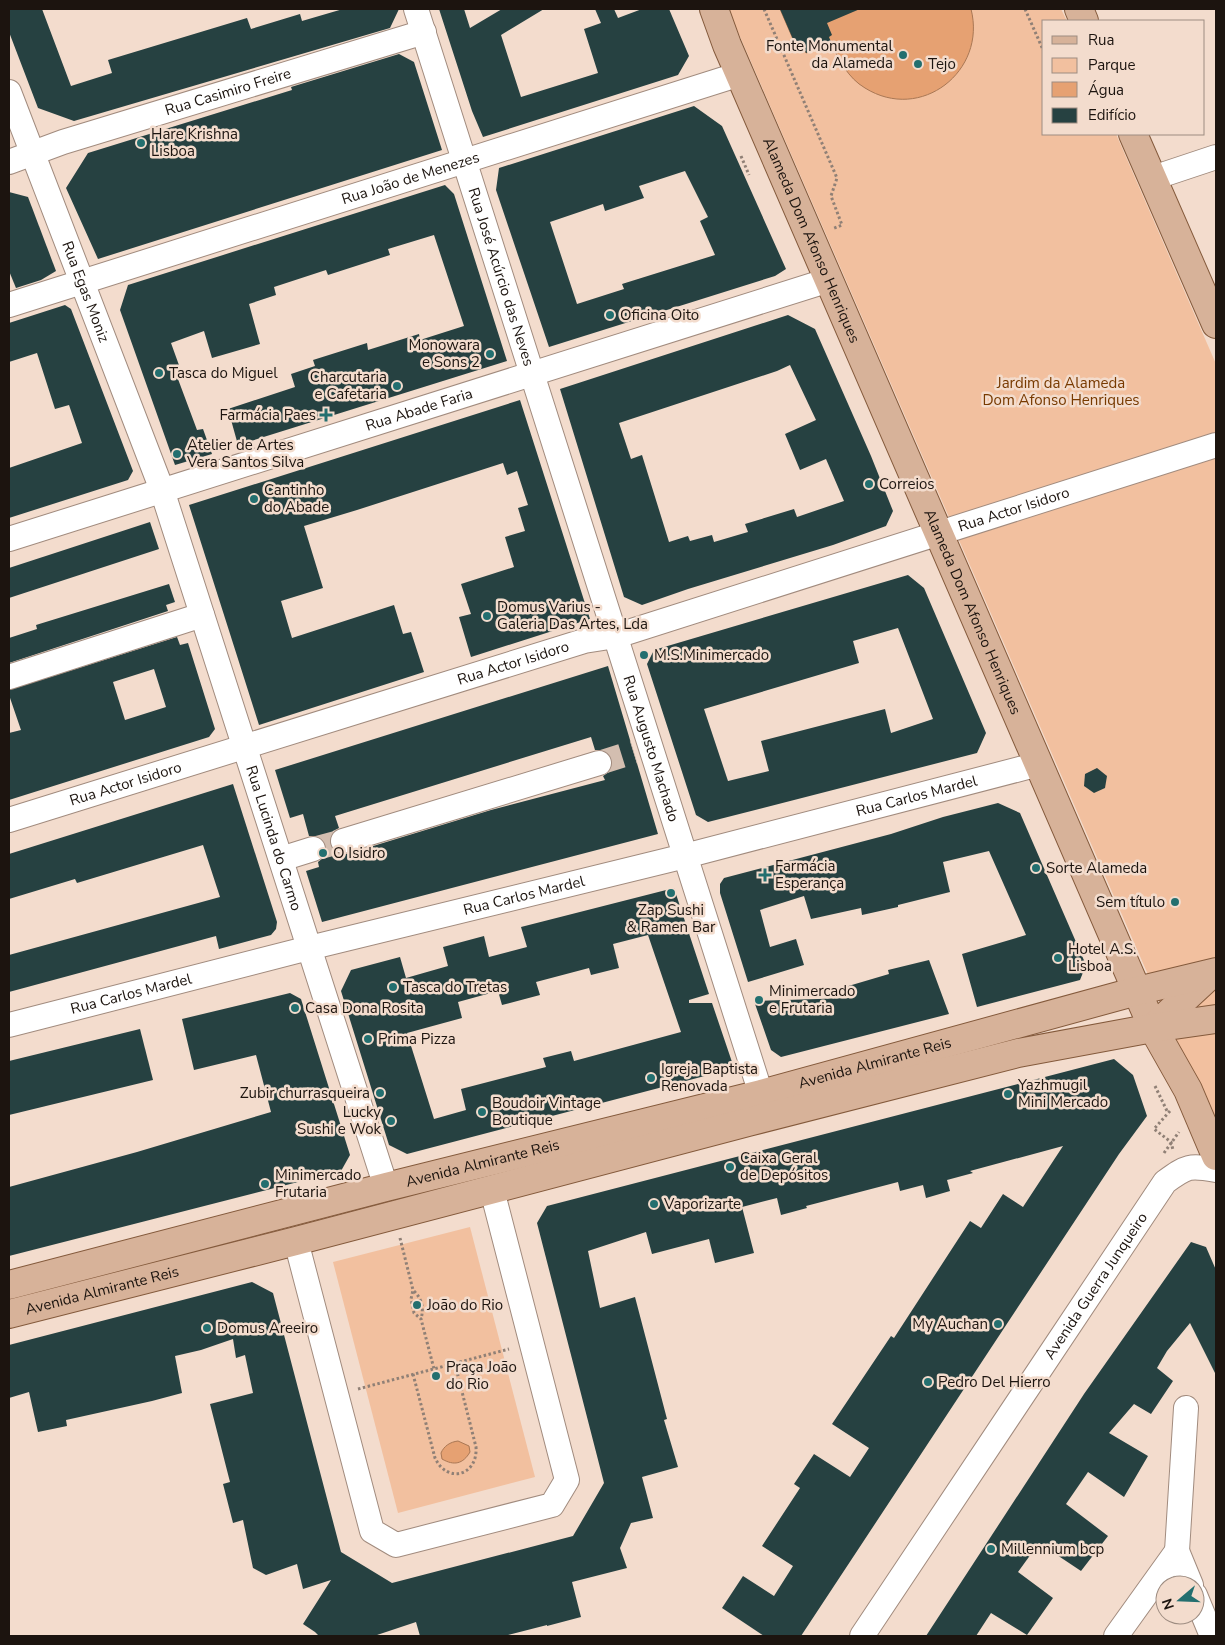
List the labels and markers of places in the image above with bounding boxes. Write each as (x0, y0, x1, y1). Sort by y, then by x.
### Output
place label: Fonte Monumental da Alameda (766, 36, 894, 73)
marker: Fonte Monumental da Alameda (897, 49, 909, 61)
place label: Tejo (928, 54, 956, 74)
marker: Tejo (912, 58, 924, 70)
place label: Hare Krishna Lisboa (151, 124, 238, 161)
marker: Hare Krishna Lisboa (135, 137, 147, 149)
place label: Oficina Oito (620, 305, 699, 325)
marker: Oficina Oito (604, 309, 616, 321)
place label: Monowara e Sons 2 (408, 335, 480, 372)
marker: Monowara e Sons 2 (484, 348, 496, 360)
place label: Tasca do Miguel (169, 363, 278, 383)
marker: Tasca do Miguel (153, 367, 165, 379)
place label: Charcutaria e Cafetaria (310, 367, 387, 404)
marker: Charcutaria e Cafetaria (391, 380, 403, 392)
place label: Farmácia Paes (219, 405, 316, 425)
marker: Farmácia Paes (320, 409, 332, 421)
place label: Atelier de Artes Vera Santos Silva (186, 435, 304, 472)
marker: Atelier de Artes Vera Santos Silva (171, 448, 183, 460)
place label: Correios (879, 474, 935, 494)
marker: Correios (863, 478, 875, 490)
place label: Cantinho do Abade (264, 480, 329, 517)
marker: Cantinho do Abade (248, 493, 260, 505)
place label: Domus Varius - Galeria Das Artes, Lda (497, 597, 648, 634)
marker: Domus Varius - Galeria Das Artes, Lda (481, 610, 493, 622)
place label: M.S.Minimercado (654, 645, 769, 665)
marker: M.S.Minimercado (638, 649, 650, 661)
place label: O Isidro (333, 843, 385, 863)
marker: O Isidro (317, 847, 329, 859)
place label: Farmácia Esperança (775, 856, 844, 893)
place label: Sorte Alameda (1046, 858, 1147, 878)
marker: Sorte Alameda (1030, 862, 1042, 874)
marker: Farmácia Esperança (759, 869, 771, 881)
marker: Zap Sushi & Ramen Bar (665, 887, 677, 899)
place label: Sem título (1096, 892, 1165, 912)
marker: Sem título (1169, 896, 1181, 908)
place label: Zap Sushi & Ramen Bar (627, 900, 716, 937)
place label: Hotel A.S. Lisboa (1068, 939, 1136, 976)
marker: Hotel A.S. Lisboa (1052, 952, 1064, 964)
place label: Tasca do Tretas (403, 977, 507, 997)
marker: Tasca do Tretas (387, 981, 399, 993)
place label: Minimercado e Frutaria (769, 981, 855, 1018)
marker: Minimercado e Frutaria (753, 994, 765, 1006)
place label: Casa Dona Rosita (305, 998, 424, 1018)
marker: Casa Dona Rosita (289, 1002, 301, 1014)
place label: Prima Pizza (378, 1029, 456, 1049)
marker: Prima Pizza (362, 1033, 374, 1045)
place label: Igreja Baptista Renovada (661, 1059, 758, 1096)
marker: Igreja Baptista Renovada (645, 1072, 657, 1084)
place label: Yazhmugil Mini Mercado (1017, 1075, 1108, 1112)
place label: Zubir churrasqueira (240, 1083, 370, 1103)
marker: Zubir churrasqueira (374, 1087, 386, 1099)
marker: Yazhmugil Mini Mercado (1002, 1088, 1014, 1100)
place label: Boudoir Vintage Boutique (492, 1093, 601, 1130)
place label: Lucky Sushi e Wok (297, 1102, 381, 1139)
marker: Boudoir Vintage Boutique (476, 1106, 488, 1118)
marker: Lucky Sushi e Wok (385, 1115, 397, 1127)
place label: Caixa Geral de Depósitos (740, 1148, 828, 1185)
marker: Caixa Geral de Depósitos (724, 1161, 736, 1173)
place label: Minimercado Frutaria (275, 1165, 361, 1202)
marker: Minimercado Frutaria (259, 1178, 271, 1190)
place label: Vaporizarte (663, 1194, 741, 1214)
marker: Vaporizarte (648, 1198, 660, 1210)
place label: João do Rio (426, 1295, 503, 1315)
marker: João do Rio (411, 1299, 423, 1311)
place label: My Auchan (912, 1314, 988, 1334)
place label: Domus Areeiro (217, 1318, 318, 1338)
marker: My Auchan (992, 1318, 1004, 1330)
marker: Domus Areeiro (201, 1322, 213, 1334)
place label: Praça João do Rio (446, 1357, 517, 1394)
marker: Praça João do Rio (430, 1370, 442, 1382)
place label: Pedro Del Hierro (938, 1372, 1051, 1392)
marker: Pedro Del Hierro (922, 1376, 934, 1388)
place label: Millennium bcp (1001, 1539, 1104, 1559)
marker: Millennium bcp (985, 1543, 997, 1555)

